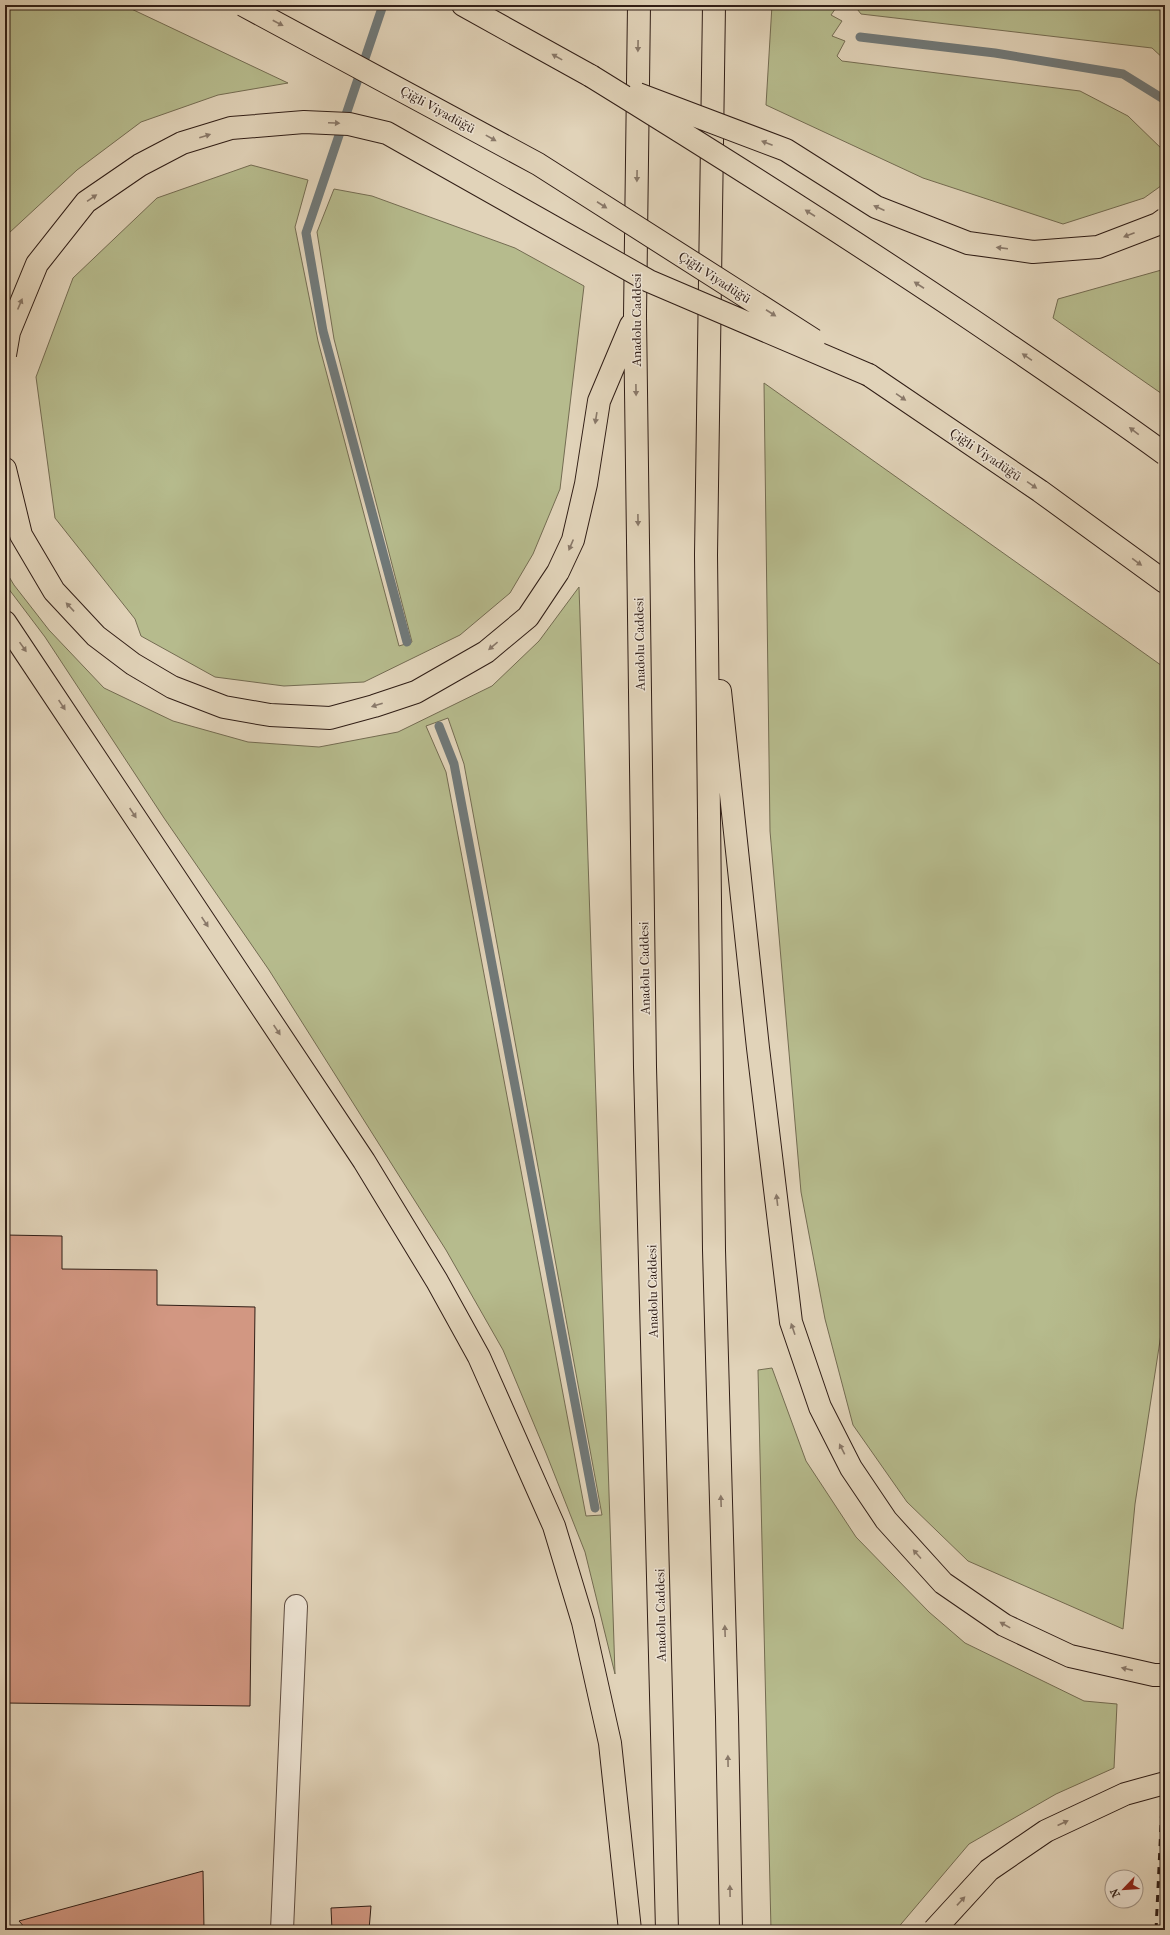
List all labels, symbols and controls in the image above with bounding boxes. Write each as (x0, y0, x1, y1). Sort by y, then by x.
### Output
one-way arrow (272, 20, 284, 27)
one-way arrow (635, 40, 641, 53)
one-way arrow (551, 53, 563, 60)
street label: Çiğli Viyadüğü (398, 83, 478, 136)
one-way arrow (328, 120, 341, 126)
one-way arrow (200, 133, 212, 139)
one-way arrow (485, 135, 497, 142)
one-way arrow (761, 139, 773, 145)
one-way arrow (634, 170, 640, 183)
one-way arrow (86, 194, 97, 201)
one-way arrow (596, 202, 608, 209)
one-way arrow (874, 205, 885, 211)
one-way arrow (804, 210, 816, 217)
one-way arrow (1123, 232, 1135, 238)
one-way arrow (996, 245, 1008, 251)
street label: Çiğli Viyadüğü (676, 248, 754, 307)
street label: Anadolu Caddesi (629, 273, 644, 368)
one-way arrow (914, 281, 924, 289)
one-way arrow (18, 298, 24, 310)
one-way arrow (766, 309, 776, 317)
one-way arrow (1022, 353, 1032, 361)
one-way arrow (633, 384, 639, 397)
one-way arrow (896, 393, 906, 401)
one-way arrow (593, 412, 599, 424)
street label: Çiğli Viyadüğü (947, 425, 1025, 484)
one-way arrow (1128, 427, 1139, 435)
one-way arrow (1027, 481, 1037, 489)
one-way arrow (635, 514, 641, 527)
one-way arrow (568, 539, 574, 551)
one-way arrow (1132, 558, 1142, 566)
street label: Anadolu Caddesi (631, 597, 648, 692)
one-way arrow (65, 602, 74, 613)
one-way arrow (19, 642, 27, 652)
one-way arrow (487, 642, 498, 651)
one-way arrow (58, 700, 66, 710)
one-way arrow (371, 702, 383, 708)
one-way arrow (130, 807, 137, 819)
one-way arrow (201, 916, 209, 927)
street label: Anadolu Caddesi (636, 921, 653, 1016)
one-way arrow (273, 1025, 281, 1035)
one-way arrow (774, 1194, 780, 1206)
street label: Anadolu Caddesi (644, 1244, 661, 1339)
one-way arrow (790, 1322, 796, 1334)
one-way arrow (838, 1444, 845, 1455)
one-way arrow (718, 1494, 724, 1507)
one-way arrow (913, 1549, 922, 1559)
street label: Anadolu Caddesi (652, 1568, 669, 1663)
one-way arrow (999, 1621, 1011, 1628)
one-way arrow (722, 1624, 728, 1637)
one-way arrow (1121, 1665, 1133, 1671)
one-way arrow (725, 1754, 731, 1767)
one-way arrow (1058, 1820, 1069, 1826)
north arrow (1104, 1869, 1144, 1909)
one-way arrow (727, 1885, 734, 1897)
text: N (1107, 1886, 1123, 1900)
one-way arrow (956, 1896, 965, 1906)

